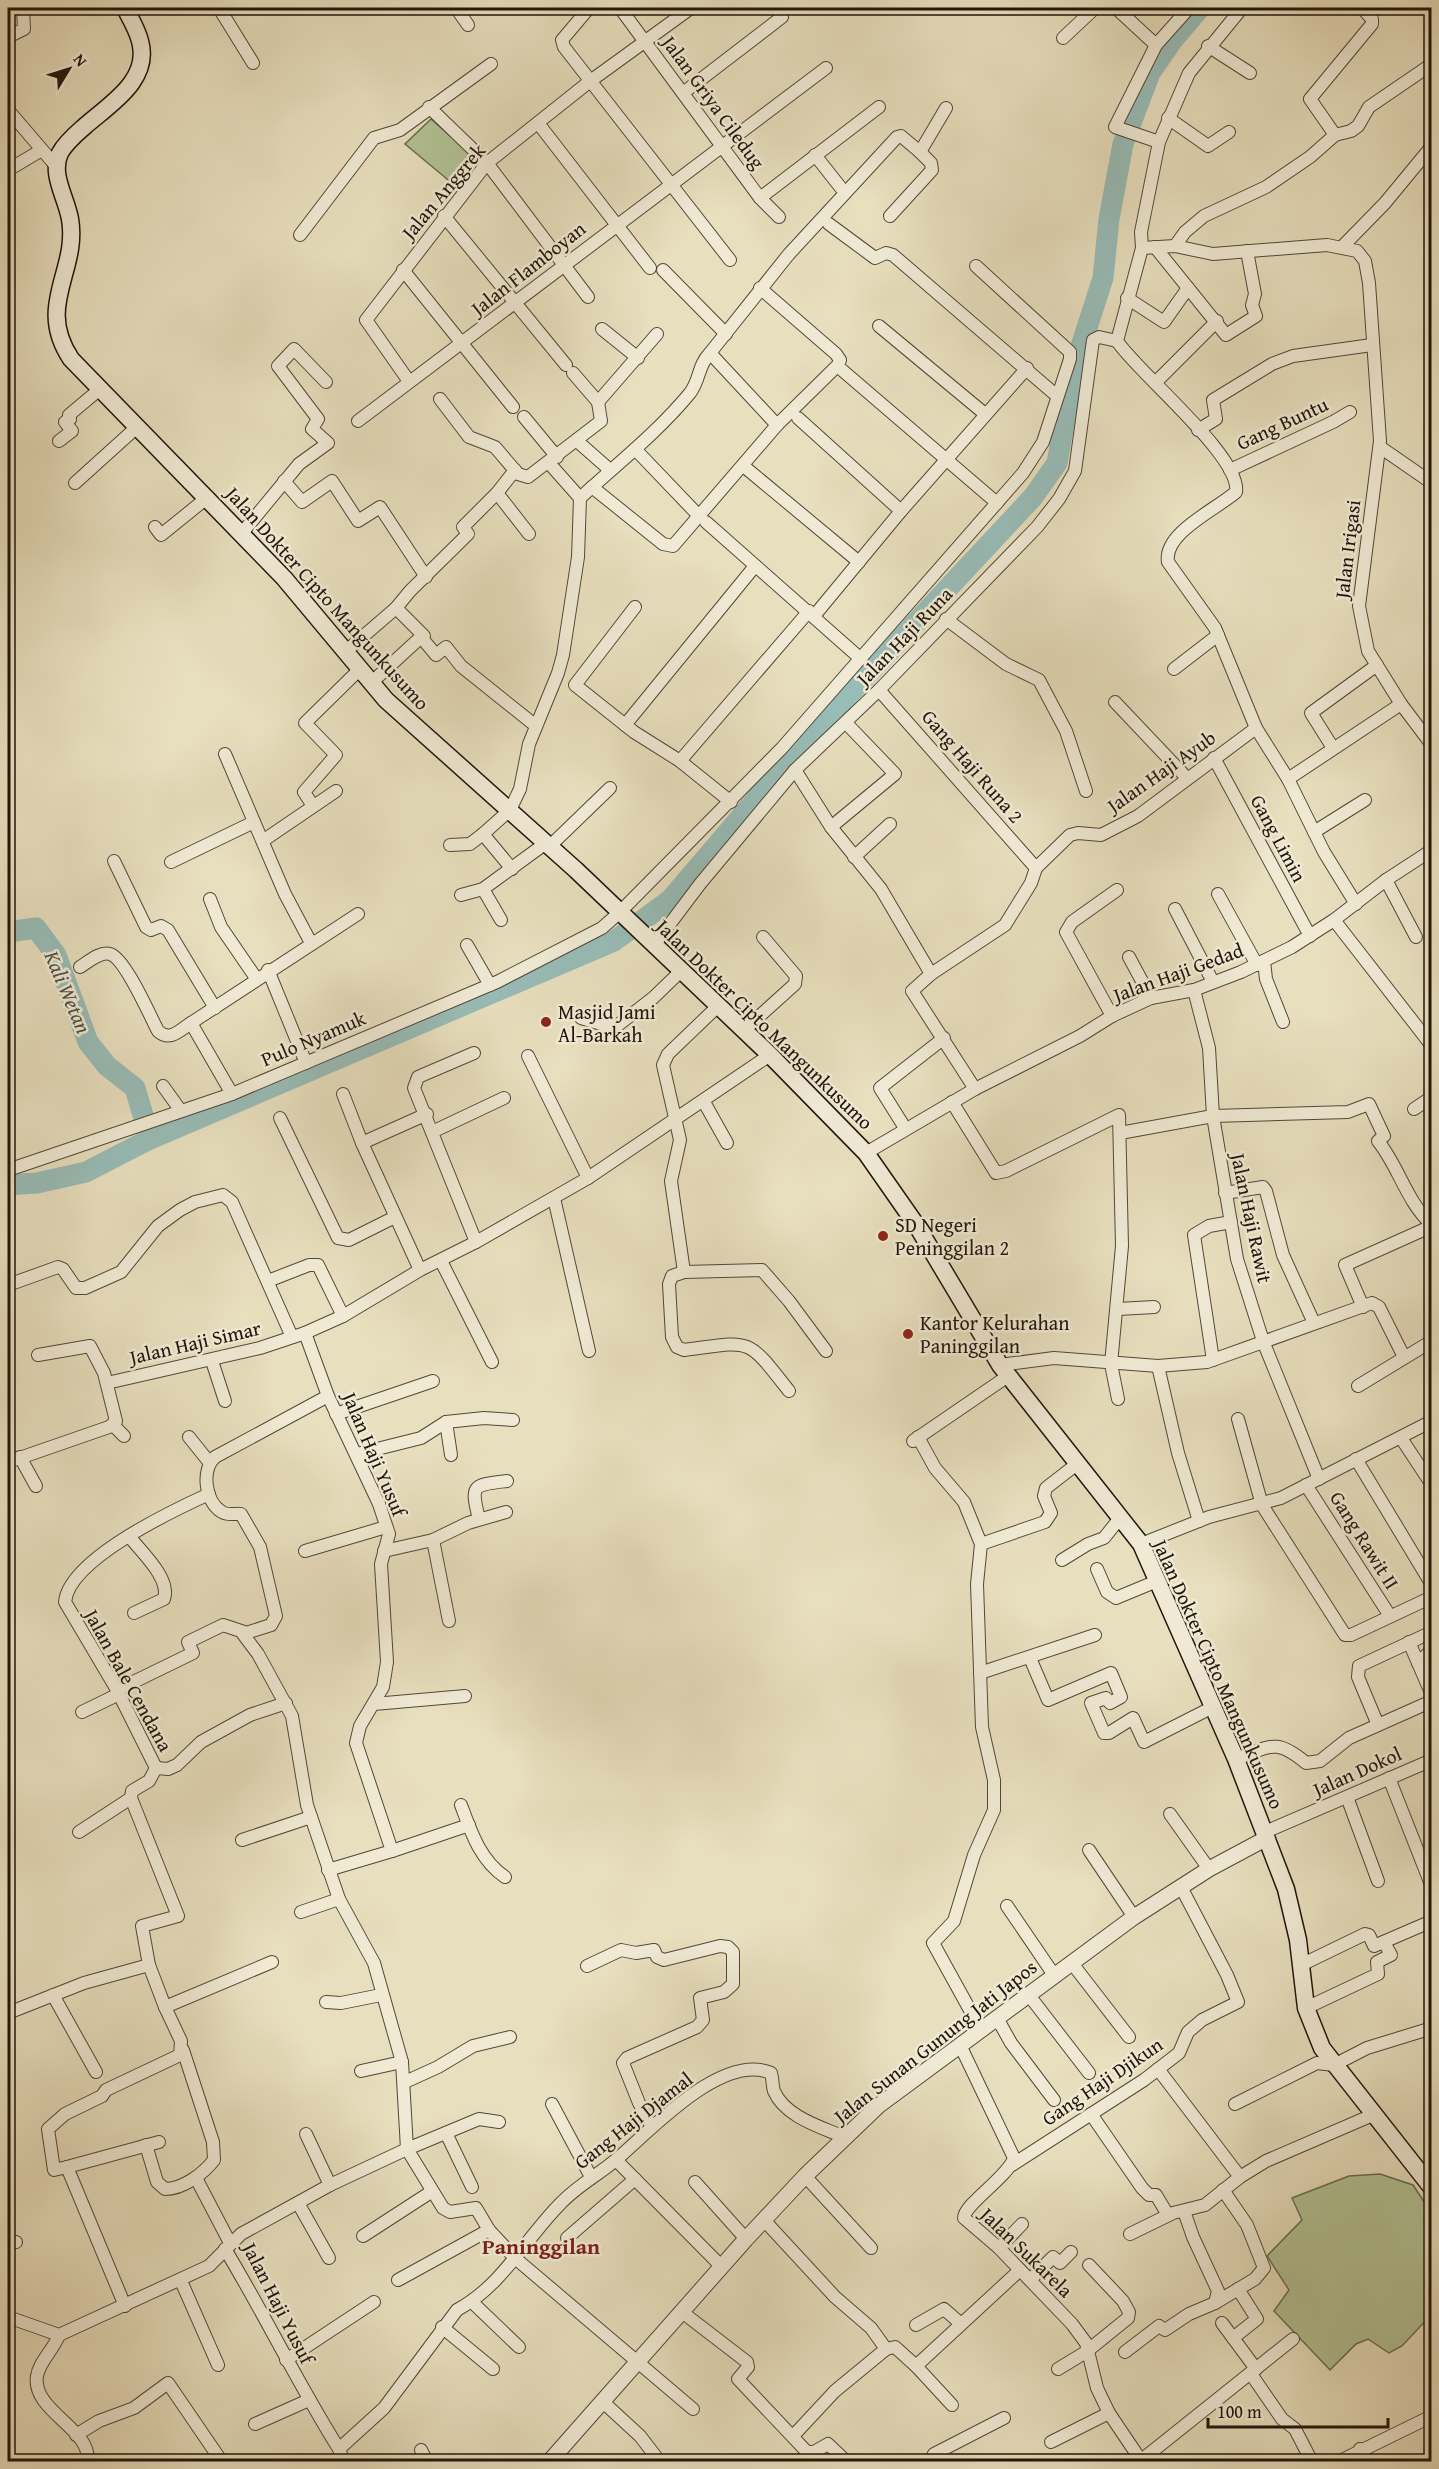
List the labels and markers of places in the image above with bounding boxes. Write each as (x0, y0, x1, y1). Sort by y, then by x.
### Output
place label: Masjid Jami Al-Barkah (558, 997, 656, 1049)
marker: Masjid Jami Al-Barkah (539, 1015, 553, 1029)
place label: SD Negeri Peninggilan 2 (895, 1210, 1009, 1262)
marker: SD Negeri Peninggilan 2 (876, 1229, 890, 1243)
place label: Kantor Kelurahan Paninggilan (920, 1308, 1070, 1360)
marker: Kantor Kelurahan Paninggilan (901, 1327, 915, 1341)

